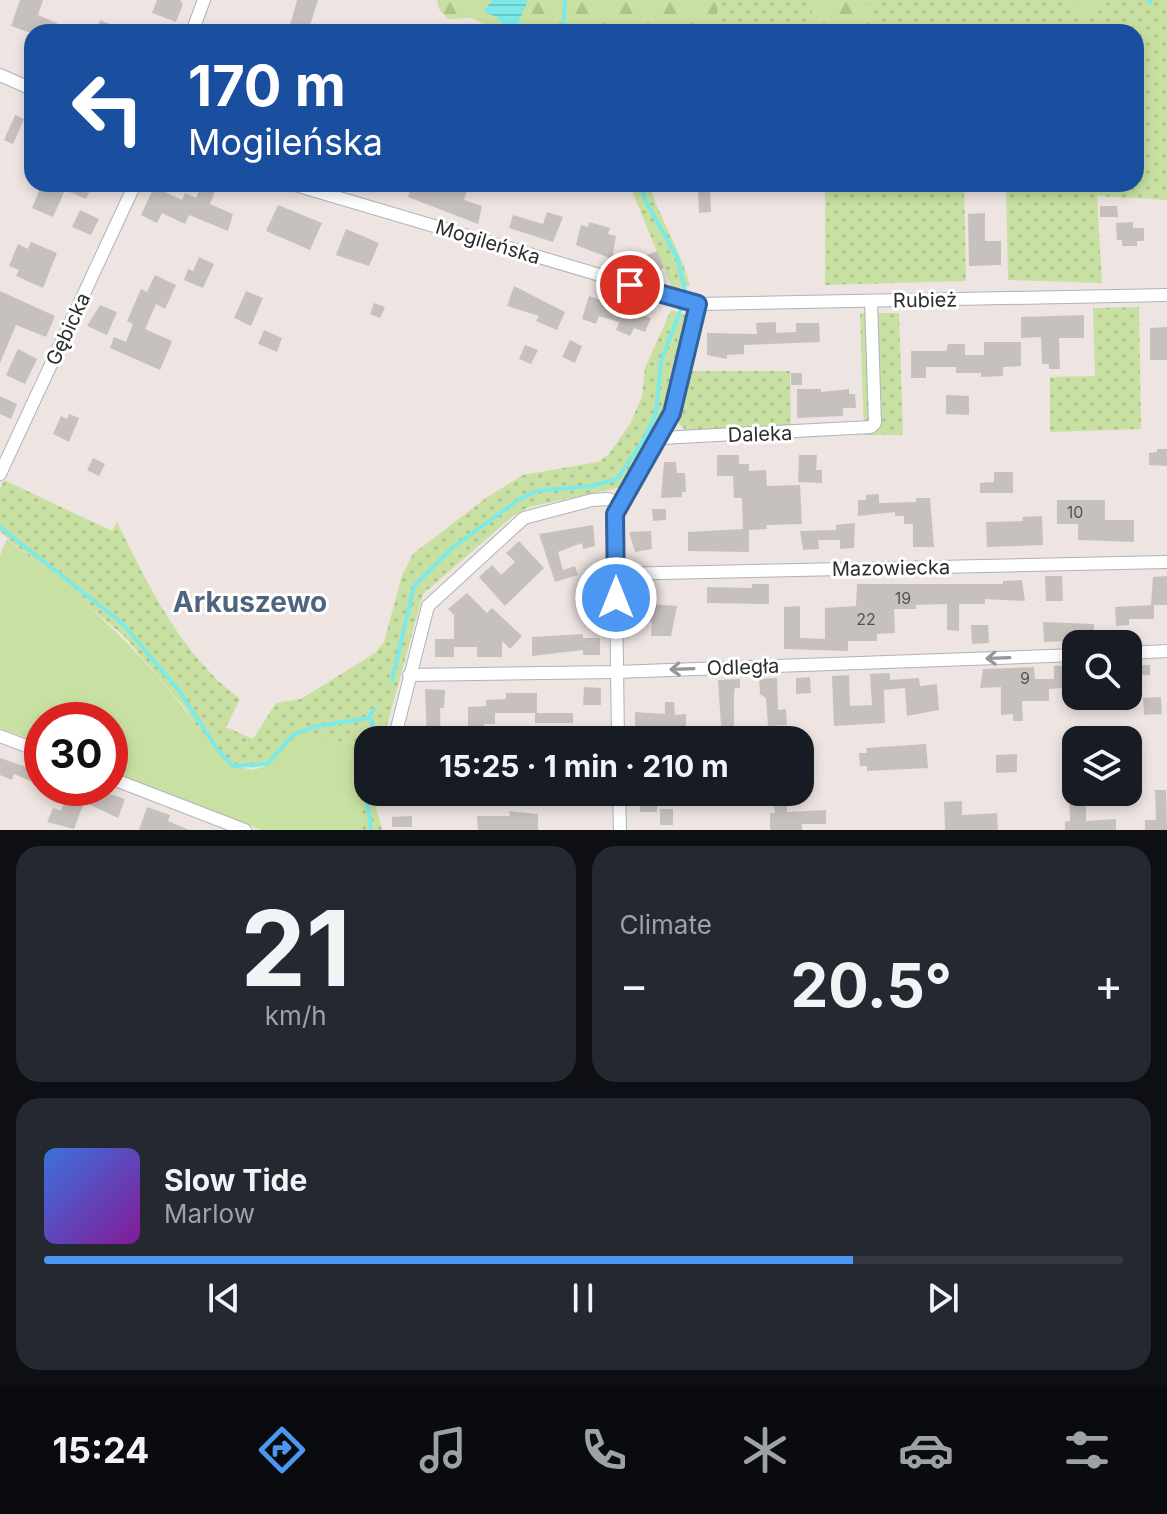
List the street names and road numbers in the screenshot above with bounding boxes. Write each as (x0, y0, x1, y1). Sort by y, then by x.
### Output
street label: Mogileńska (433, 215, 543, 269)
street label: Rubież (893, 287, 957, 313)
street label: Gębicka (41, 289, 95, 369)
street label: Daleka (727, 421, 793, 447)
street label: Mazowiecka (832, 555, 950, 581)
street label: Odległa (706, 654, 780, 680)

